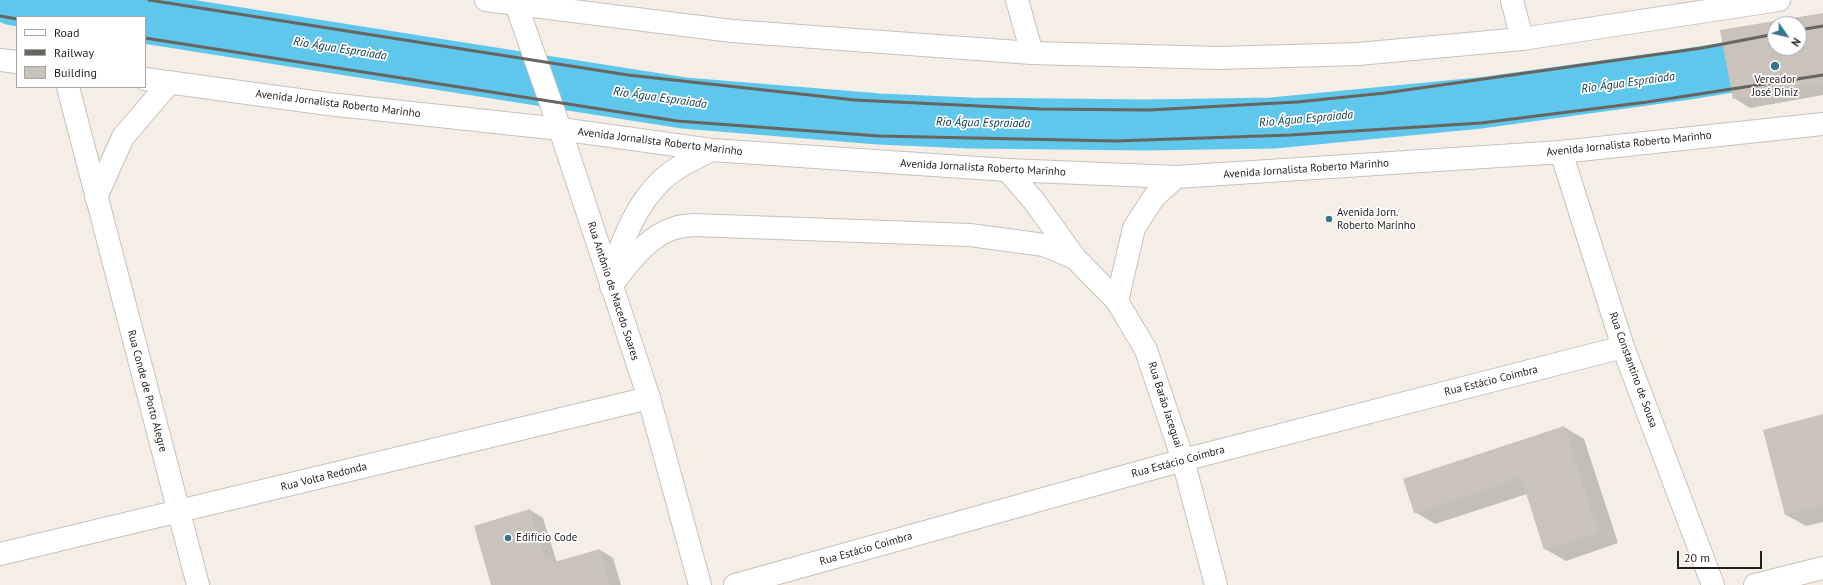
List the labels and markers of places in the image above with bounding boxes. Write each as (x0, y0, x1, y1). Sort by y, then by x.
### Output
marker: Vereador José Diniz (1769, 60, 1781, 72)
place label: Vereador José Diniz (1752, 73, 1798, 99)
place label: Avenida Jorn. Roberto Marinho (1337, 206, 1416, 232)
marker: Avenida Jorn. Roberto Marinho (1324, 214, 1334, 224)
place label: Edifício Code (516, 531, 577, 545)
marker: Edifício Code (503, 533, 513, 543)

